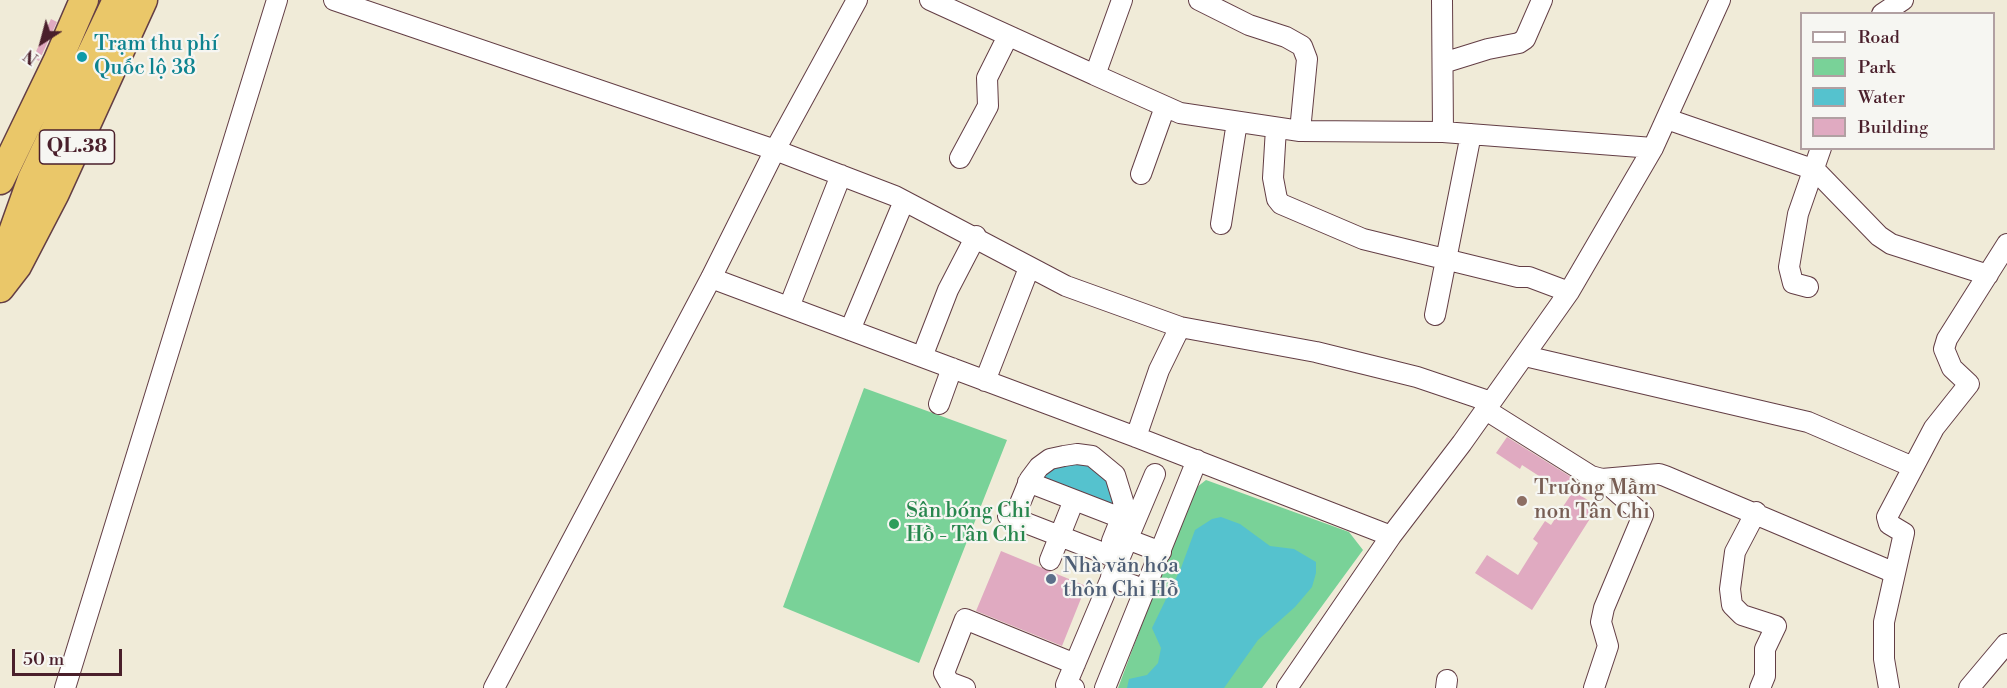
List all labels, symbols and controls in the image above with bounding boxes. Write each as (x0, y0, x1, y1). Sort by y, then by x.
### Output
north arrow (12, 12, 72, 72)
legend (1800, 12, 1995, 150)
text: Road (1858, 26, 1900, 49)
place label: Trạm thu phí Quốc lộ 38 (94, 32, 218, 82)
text: N (20, 45, 42, 68)
marker: Trạm thu phí Quốc lộ 38 (75, 50, 89, 64)
text: Park (1858, 56, 1895, 79)
text: Water (1858, 86, 1905, 109)
text: Building (1858, 116, 1928, 139)
road number: QL.38 (40, 130, 115, 164)
place label: Trường Mầm non Tân Chi (1534, 476, 1657, 526)
marker: Trường Mầm non Tân Chi (1515, 494, 1529, 508)
place label: Sân bóng Chi Hồ - Tân Chi (906, 499, 1031, 549)
marker: Sân bóng Chi Hồ - Tân Chi (887, 517, 901, 531)
place label: Nhà văn hóa thôn Chi Hồ (1063, 554, 1179, 604)
marker: Nhà văn hóa thôn Chi Hồ (1044, 572, 1058, 586)
scale bar (15, 637, 124, 675)
text: 50 m (23, 648, 64, 671)

